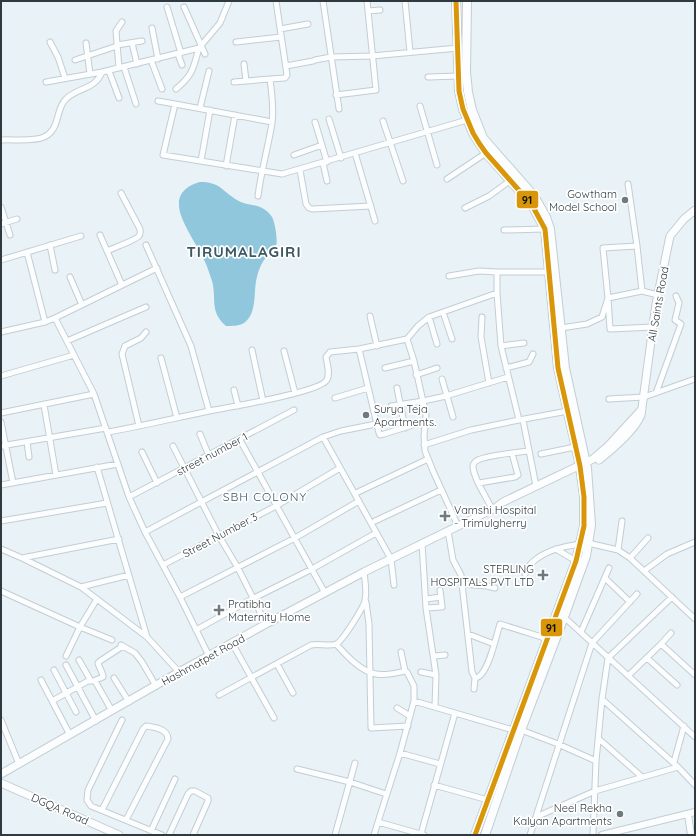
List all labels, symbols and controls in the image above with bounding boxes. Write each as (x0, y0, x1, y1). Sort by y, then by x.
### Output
place label: Gowtham Model School (549, 187, 617, 214)
line badge: 91 (516, 190, 539, 209)
text: 91 (522, 193, 532, 207)
marker: Gowtham Model School (620, 195, 630, 205)
district label: TIRUMALAGIRI (186, 242, 302, 261)
street label: All Saints Road (644, 265, 672, 343)
place label: Surya Teja Apartments. (374, 402, 436, 429)
marker: Surya Teja Apartments. (361, 410, 371, 420)
street label: street number 1 (174, 429, 250, 479)
district label: SBH COLONY (223, 489, 307, 504)
place label: Vamshi Hospital - Trimulgherry (454, 503, 536, 530)
street label: Street Number 3 (180, 509, 260, 561)
marker: Vamshi Hospital - Trimulgherry (439, 510, 451, 522)
place label: STERLING HOSPITALS PVT LTD (431, 562, 534, 589)
marker: STERLING HOSPITALS PVT LTD (537, 569, 549, 581)
place label: Pratibha Maternity Home (228, 597, 310, 624)
marker: Pratibha Maternity Home (213, 604, 225, 616)
line badge: 91 (540, 618, 563, 637)
text: 91 (546, 621, 556, 635)
street label: Hashmatpet Road (159, 631, 247, 689)
street label: DGQA Road (29, 790, 91, 828)
place label: Neel Rekha Kalyan Apartments (513, 801, 612, 828)
marker: Neel Rekha Kalyan Apartments (615, 809, 625, 819)

